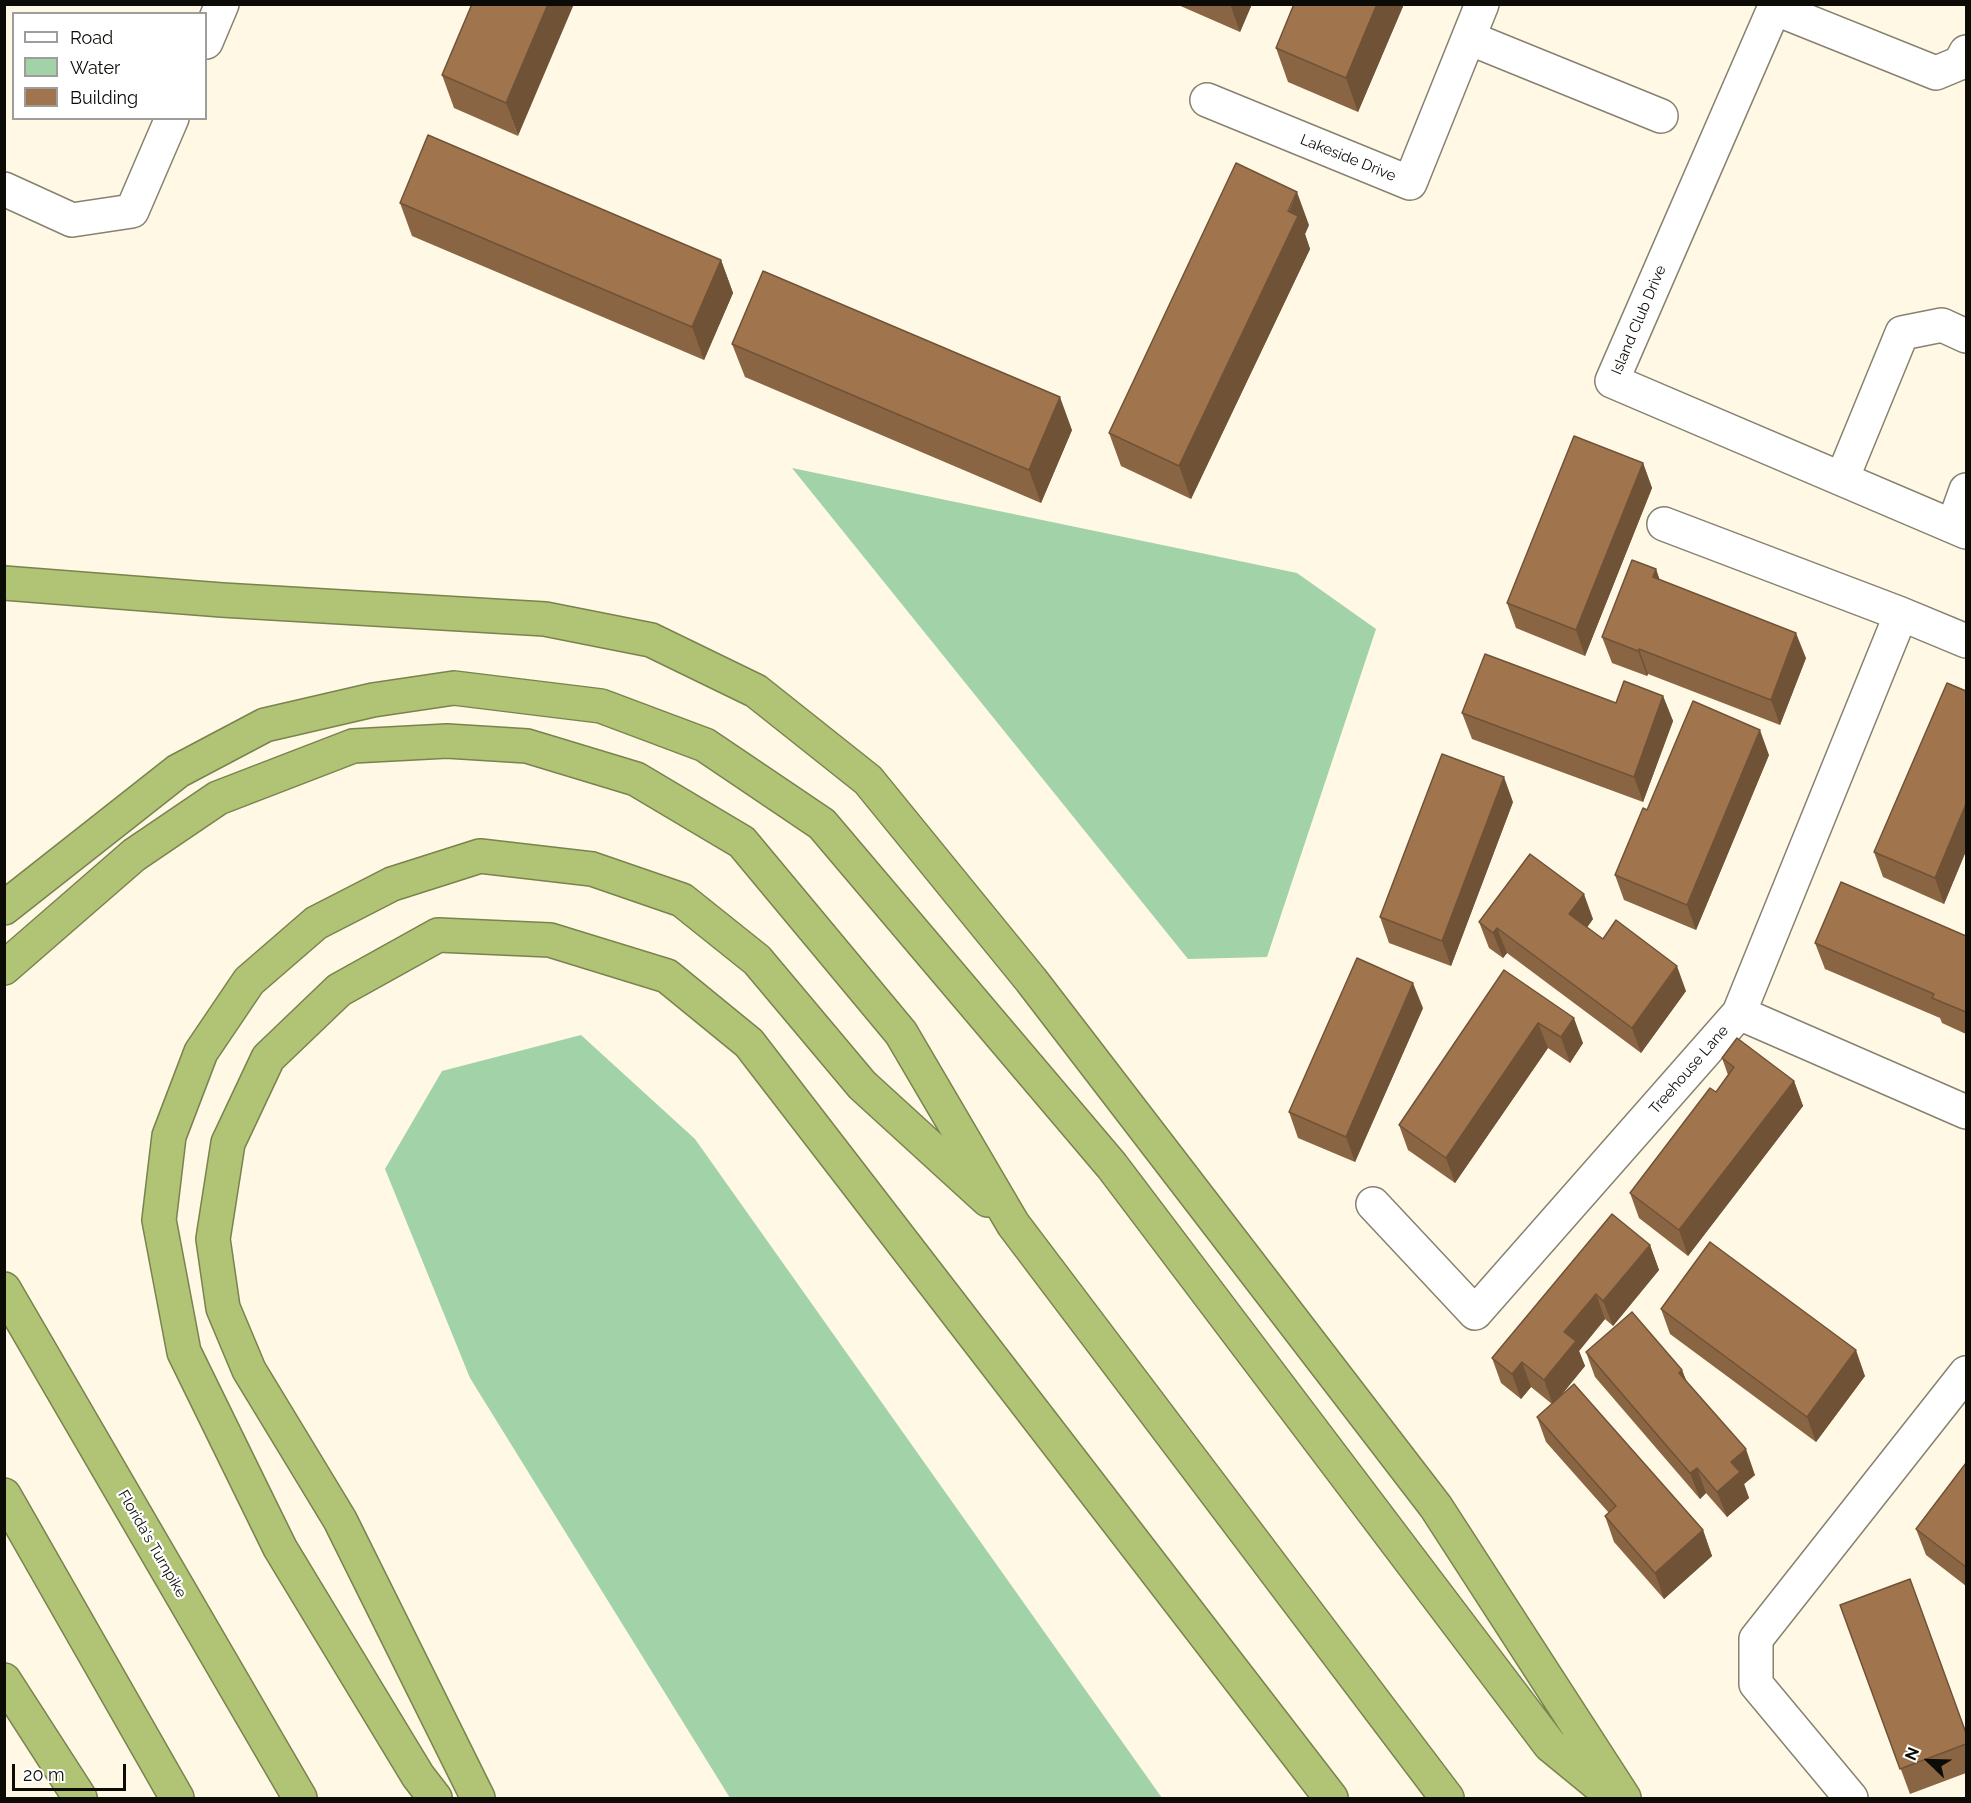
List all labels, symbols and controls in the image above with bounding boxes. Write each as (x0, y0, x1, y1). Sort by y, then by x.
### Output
legend (12, 12, 207, 120)
text: Road (70, 27, 113, 48)
text: Water (70, 57, 120, 78)
text: Building (70, 87, 138, 108)
street label: Lakeside Drive (1298, 131, 1398, 185)
street label: Island Club Drive (1608, 263, 1670, 377)
street label: Treehouse Lane (1646, 1022, 1732, 1118)
street label: Florida's Turnpike (114, 1487, 190, 1601)
north arrow (1899, 1731, 1959, 1791)
text: N (1901, 1744, 1923, 1763)
scale bar (15, 1752, 129, 1790)
text: 20 m (23, 1764, 65, 1785)

